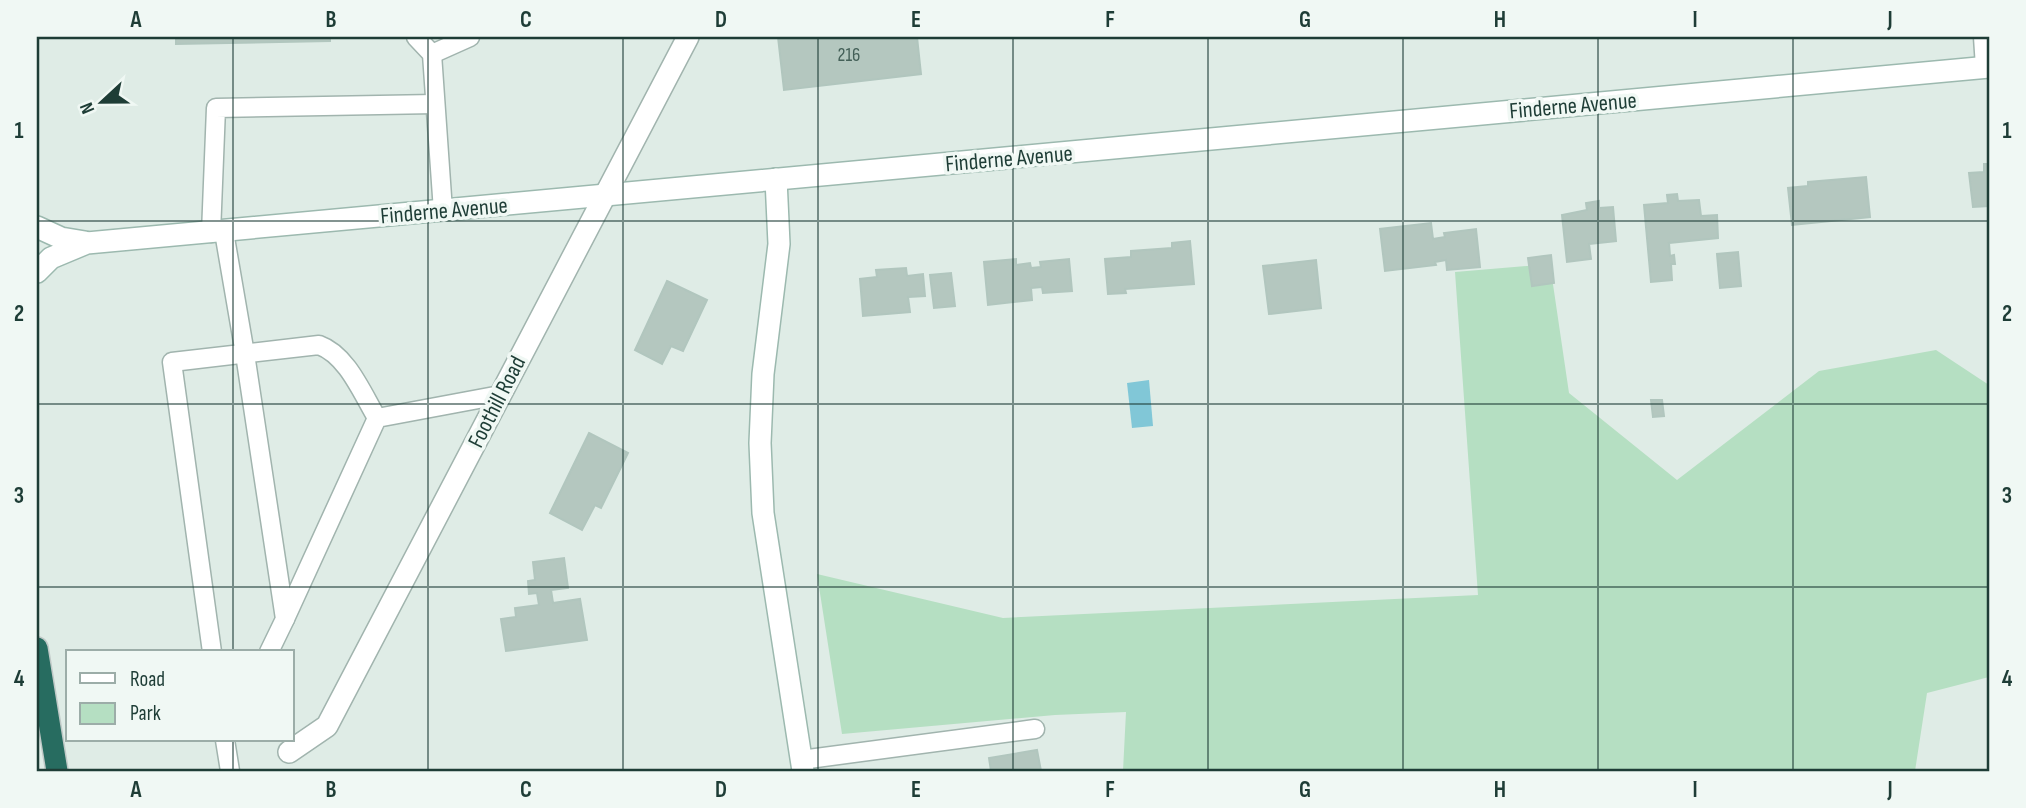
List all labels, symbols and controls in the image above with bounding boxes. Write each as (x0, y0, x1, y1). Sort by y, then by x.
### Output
text: A (130, 6, 143, 34)
text: B (326, 6, 337, 34)
text: C (520, 6, 532, 34)
text: D (715, 6, 727, 34)
text: E (911, 6, 921, 34)
text: F (1105, 6, 1115, 34)
text: G (1299, 6, 1311, 34)
text: H (1494, 6, 1506, 34)
text: I (1692, 6, 1698, 34)
text: J (1886, 6, 1893, 34)
house number: 216 (838, 44, 860, 67)
north arrow (66, 66, 136, 136)
street label: Finderne Avenue (1508, 86, 1638, 126)
text: N (75, 99, 100, 117)
text: 1 (14, 117, 24, 145)
text: 1 (2002, 117, 2012, 145)
street label: Finderne Avenue (944, 139, 1074, 179)
street label: Finderne Avenue (379, 191, 509, 231)
text: 2 (14, 300, 24, 328)
text: 2 (2002, 300, 2012, 328)
street label: Foothill Road (462, 351, 532, 453)
text: 3 (14, 482, 24, 510)
text: 3 (2002, 482, 2012, 510)
legend (66, 650, 294, 742)
text: 4 (14, 665, 25, 693)
text: 4 (2002, 665, 2013, 693)
text: Road (130, 667, 165, 692)
text: Park (130, 701, 161, 726)
text: A (130, 776, 143, 804)
text: B (326, 776, 337, 804)
text: C (520, 776, 532, 804)
text: D (715, 776, 727, 804)
text: E (911, 776, 921, 804)
text: F (1105, 776, 1115, 804)
text: G (1299, 776, 1311, 804)
text: H (1494, 776, 1506, 804)
text: I (1692, 776, 1698, 804)
text: J (1886, 776, 1893, 804)

